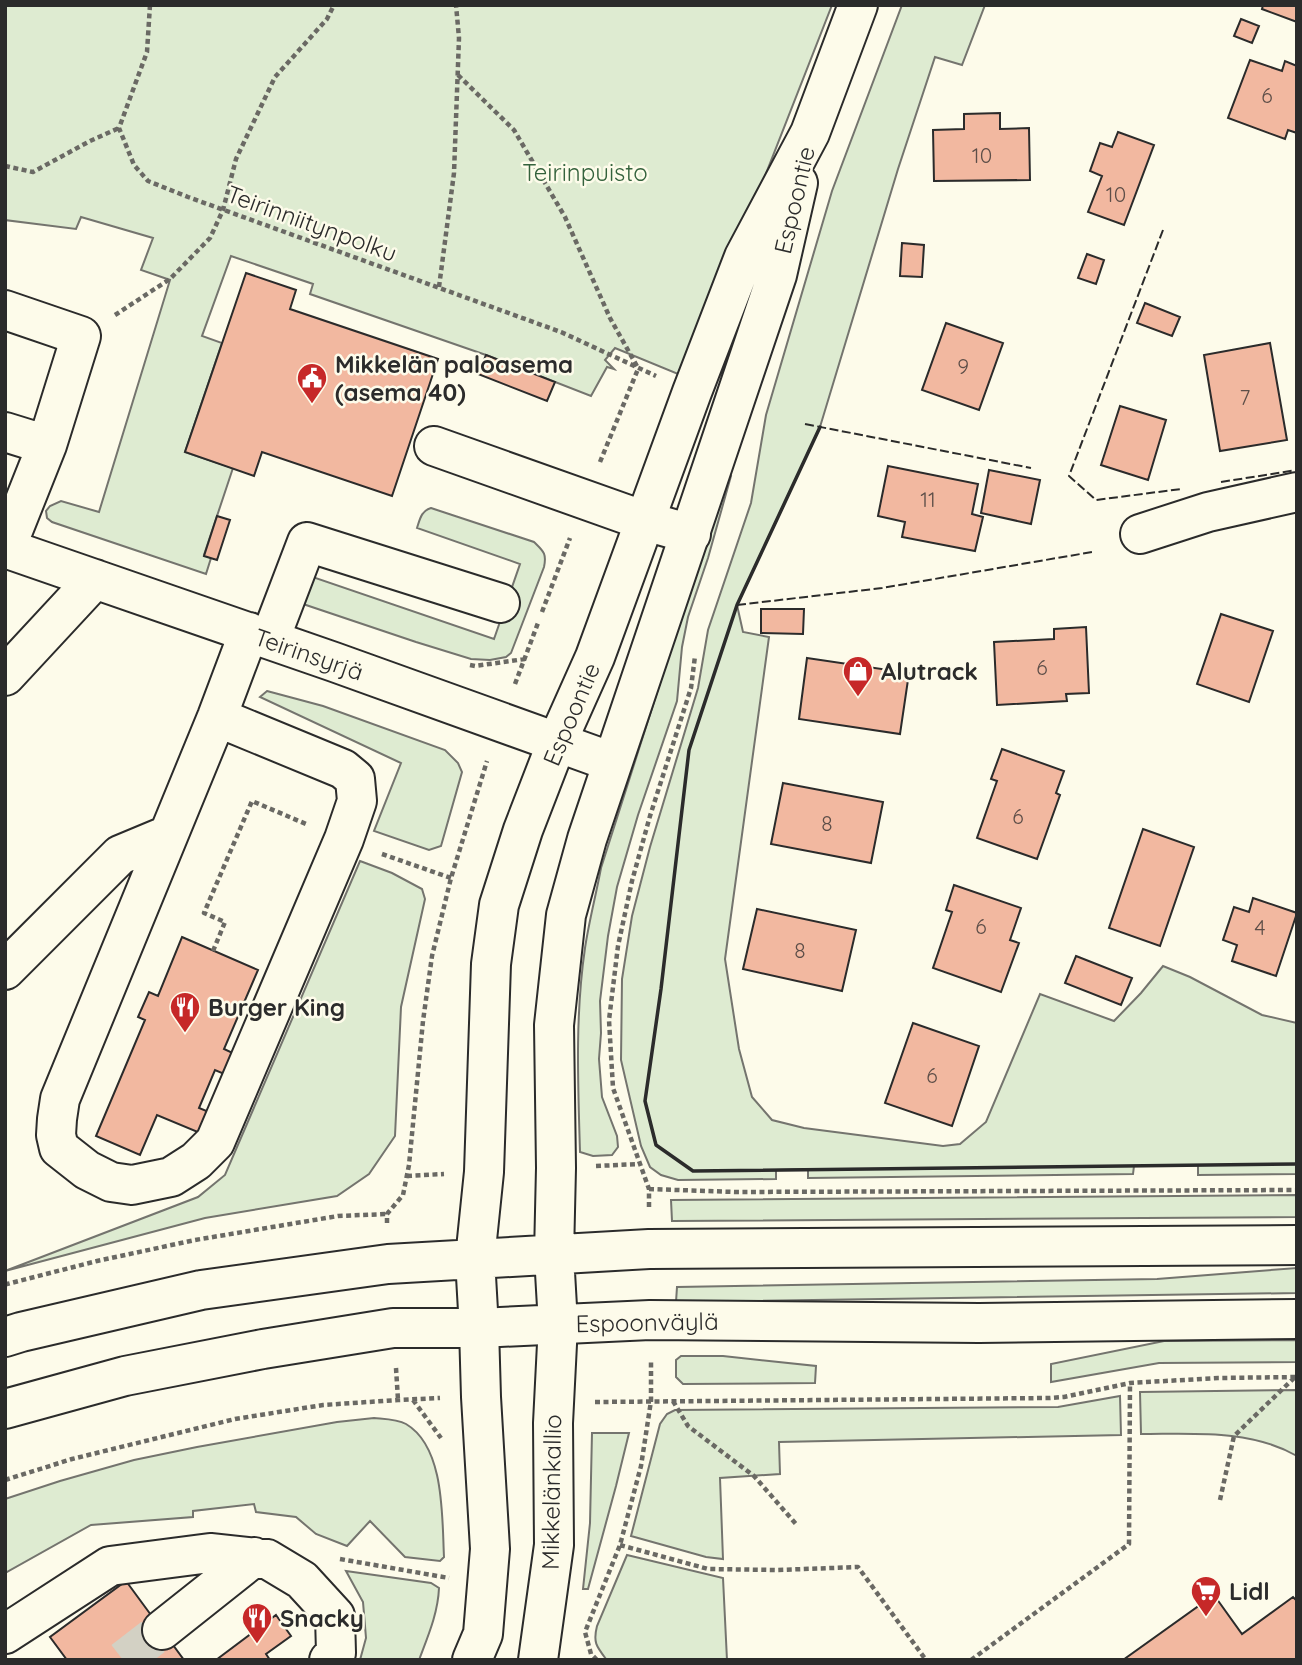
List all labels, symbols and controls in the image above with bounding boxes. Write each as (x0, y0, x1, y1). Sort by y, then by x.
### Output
house number: 6 (1261, 82, 1273, 108)
house number: 10 (972, 142, 992, 168)
street label: Espoontie (767, 143, 821, 257)
park label: Teirinpuisto (522, 157, 648, 187)
street label: Teirinniitynpolku (223, 178, 401, 268)
house number: 10 (1106, 181, 1126, 207)
place label: Mikkelän paloasema (asema 40) (335, 349, 573, 407)
house number: 9 (957, 353, 969, 379)
public building icon: Mikkelän paloasema (asema 40) (295, 361, 329, 405)
house number: 7 (1240, 384, 1251, 410)
house number: 11 (920, 486, 936, 512)
street label: Teirinsyrjä (250, 621, 368, 687)
shop icon: Alutrack (841, 654, 875, 698)
house number: 6 (1036, 654, 1048, 680)
place label: Alutrack (881, 656, 978, 686)
street label: Espoontie (536, 658, 606, 770)
house number: 6 (1012, 803, 1024, 829)
house number: 8 (821, 810, 833, 836)
house number: 6 (975, 913, 987, 939)
house number: 4 (1254, 914, 1266, 940)
house number: 8 (794, 937, 806, 963)
restaurant icon: Burger King (168, 990, 202, 1034)
place label: Burger King (208, 992, 345, 1022)
house number: 6 (926, 1062, 938, 1088)
street label: Espoonväylä (575, 1306, 719, 1338)
street label: Mikkelänkallio (535, 1414, 567, 1570)
supermarket icon: Lidl (1189, 1574, 1223, 1618)
place label: Lidl (1229, 1576, 1270, 1606)
restaurant icon: Snacky (240, 1601, 274, 1645)
place label: Snacky (280, 1603, 364, 1633)

